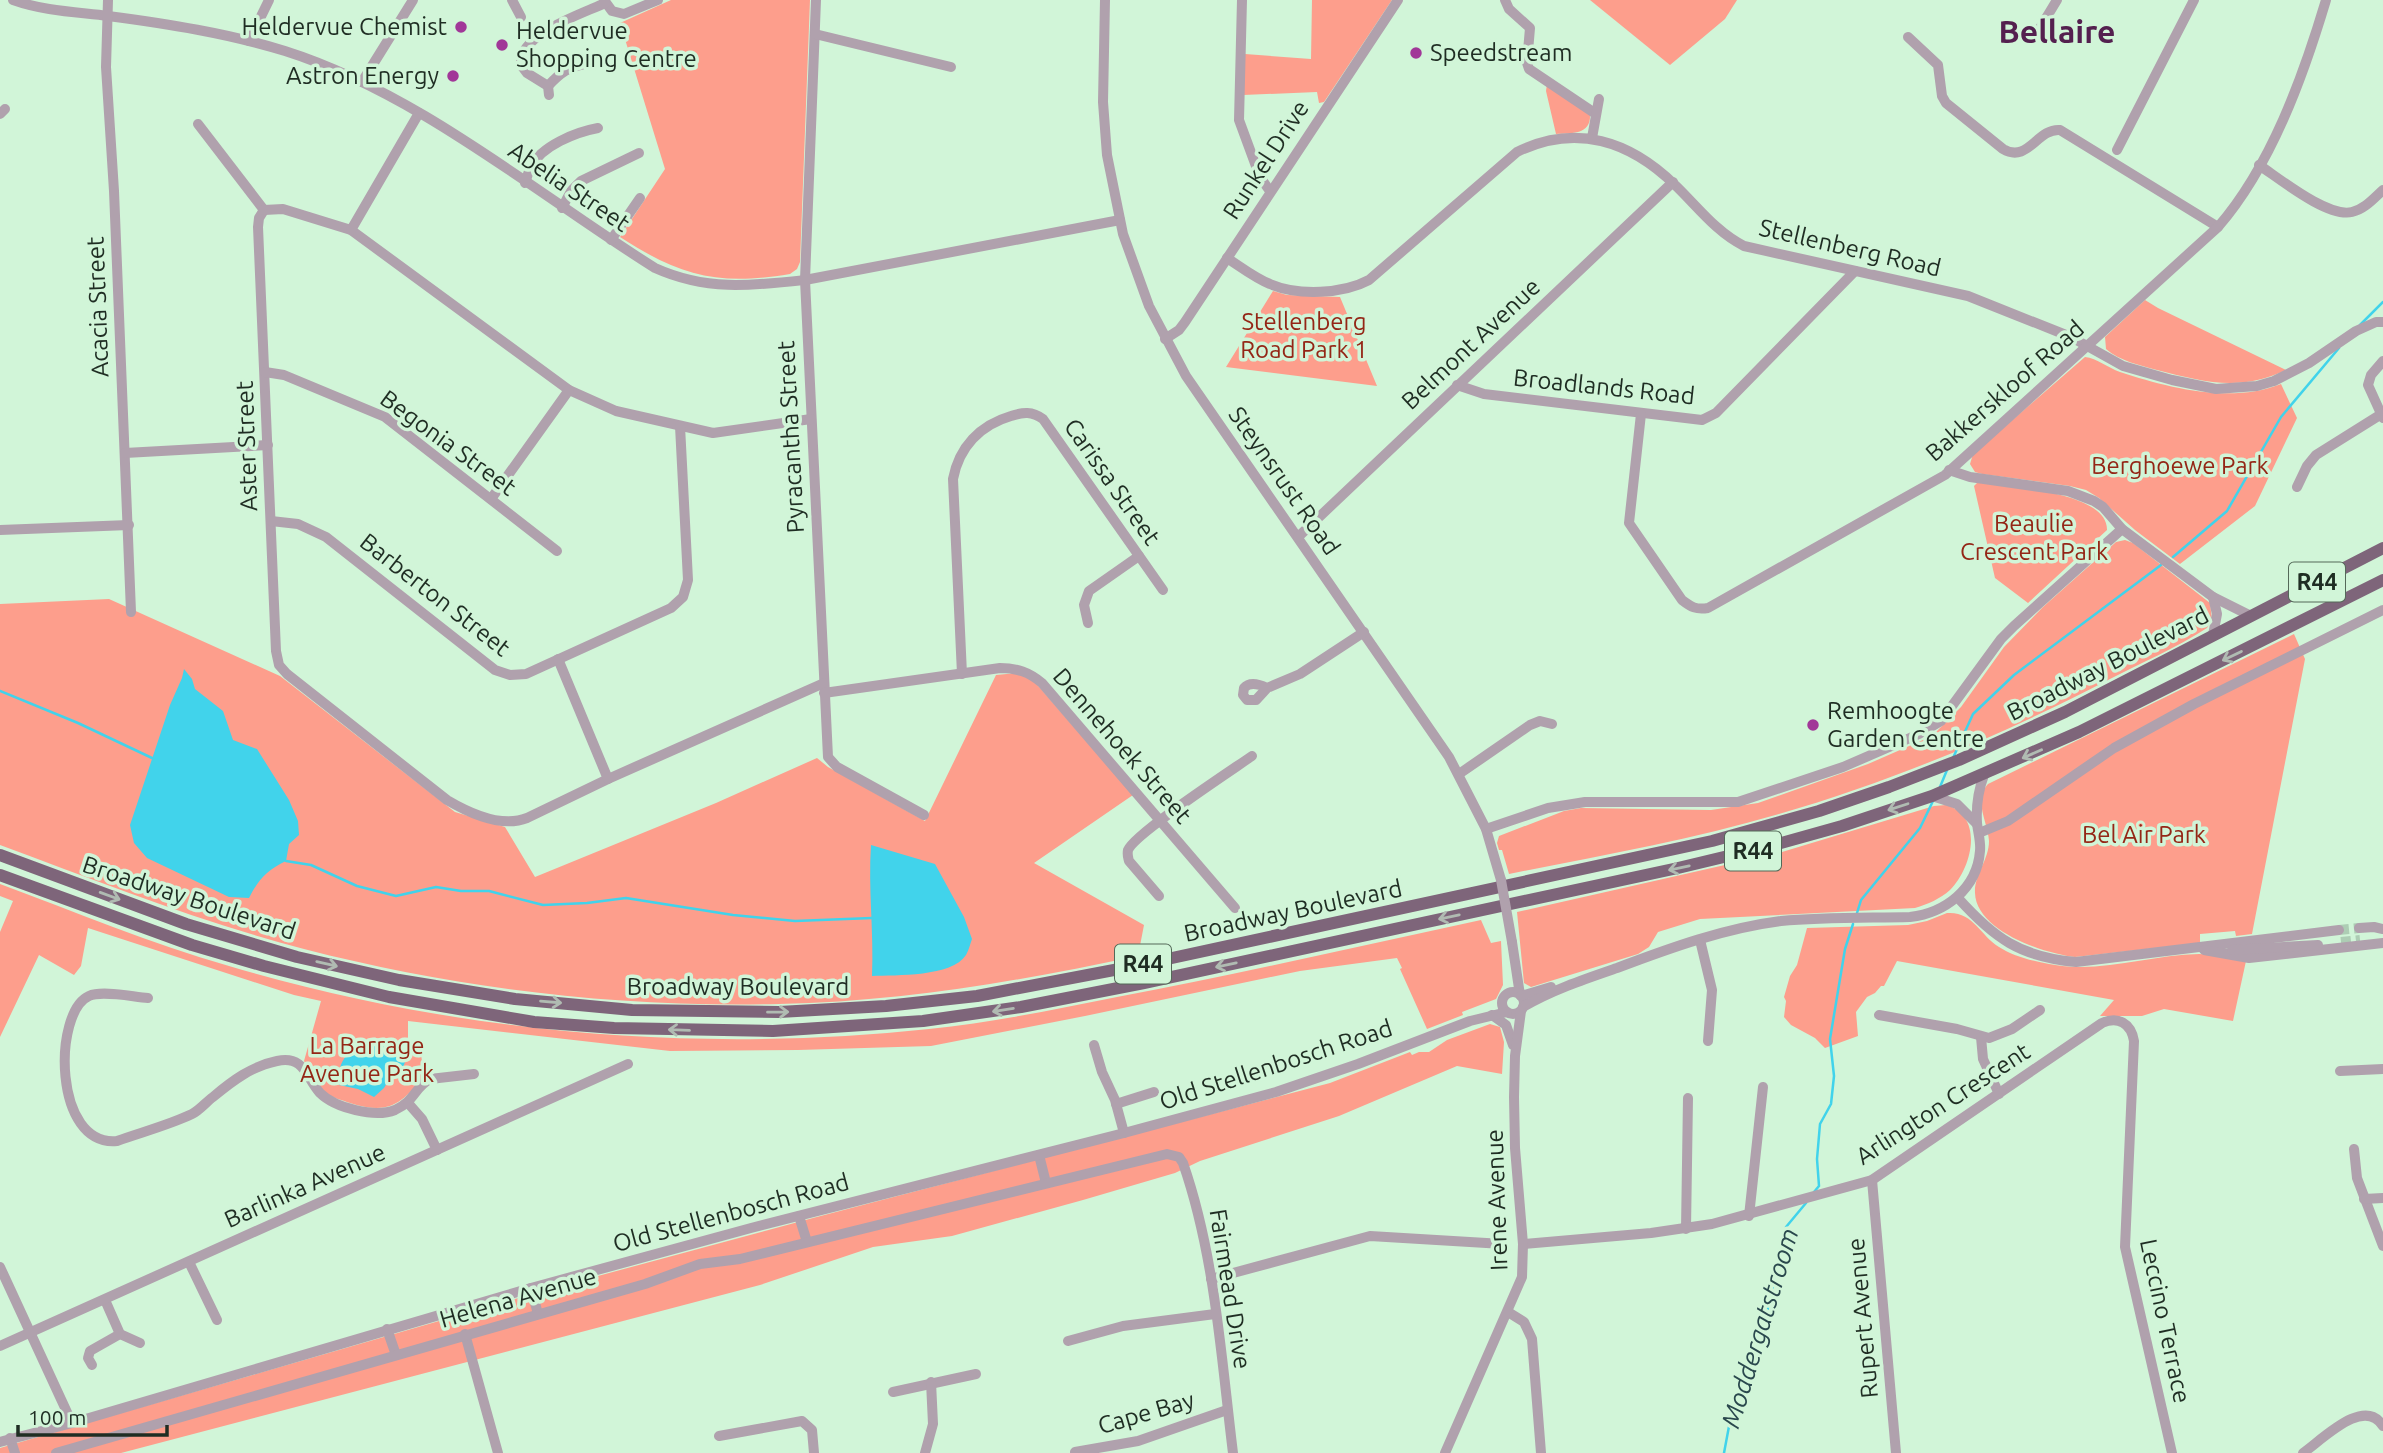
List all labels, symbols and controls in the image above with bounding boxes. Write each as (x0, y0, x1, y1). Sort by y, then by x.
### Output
place label: Heldervue Chemist (242, 13, 448, 40)
district label: Bellaire (1998, 13, 2116, 49)
place label: Heldervue Shopping Centre (516, 17, 697, 72)
marker: Heldervue Chemist (453, 19, 469, 35)
marker: Heldervue Shopping Centre (494, 37, 510, 53)
place label: Speedstream (1430, 39, 1572, 66)
marker: Speedstream (1408, 45, 1424, 61)
place label: Astron Energy (286, 62, 439, 89)
marker: Astron Energy (445, 68, 461, 84)
street label: Runkel Drive (1217, 95, 1314, 224)
street label: Abelia Street (504, 136, 635, 237)
street label: Stellenberg Road (1757, 213, 1944, 282)
street label: Acacia Street (82, 236, 113, 378)
street label: Belmont Avenue (1396, 273, 1545, 415)
park label: Stellenberg Road Park 1 (1240, 308, 1368, 363)
street label: Bakkerskloof Road (1920, 315, 2089, 467)
street label: Pyracantha Street (772, 340, 809, 534)
street label: Broadlands Road (1512, 364, 1696, 409)
street label: Aster Street (231, 380, 262, 512)
street label: Begonia Street (375, 384, 522, 501)
street label: Steynsrust Road (1223, 402, 1345, 560)
street label: Carissa Street (1059, 413, 1166, 550)
park label: Berghoewe Park (2091, 452, 2269, 479)
park label: Beaulie Crescent Park (1960, 510, 2108, 565)
street label: Barberton Street (355, 528, 516, 662)
road number: R44 (2289, 562, 2345, 602)
street label: Broadway Boulevard (2003, 601, 2213, 726)
one-way arrow (2222, 650, 2243, 663)
street label: Dennehoek Street (1048, 663, 1197, 829)
place label: Remhoogte Garden Centre (1827, 697, 1984, 752)
marker: Remhoogte Garden Centre (1805, 717, 1821, 733)
one-way arrow (2021, 748, 2043, 761)
one-way arrow (1887, 802, 1909, 815)
park label: Bel Air Park (2082, 821, 2206, 848)
road number: R44 (1725, 832, 1781, 870)
street label: Broadway Boulevard (79, 850, 299, 945)
one-way arrow (1668, 861, 1691, 875)
street label: Broadway Boulevard (1181, 874, 1404, 947)
one-way arrow (99, 890, 121, 903)
one-way arrow (1438, 911, 1461, 925)
road number: R44 (1115, 945, 1171, 984)
one-way arrow (315, 958, 338, 971)
one-way arrow (1215, 959, 1238, 972)
street label: Broadway Boulevard (627, 973, 849, 1000)
one-way arrow (539, 996, 562, 1009)
one-way arrow (992, 1004, 1015, 1017)
one-way arrow (766, 1005, 789, 1019)
street label: Old Stellenbosch Road (1156, 1014, 1396, 1115)
one-way arrow (668, 1023, 691, 1037)
park label: La Barrage Avenue Park (300, 1032, 434, 1087)
street label: Arlington Crescent (1851, 1037, 2035, 1170)
street label: Irene Avenue (1481, 1129, 1512, 1271)
street label: Barlinka Avenue (220, 1138, 389, 1233)
street label: Old Stellenbosch Road (610, 1168, 852, 1257)
street label: Fairmead Drive (1205, 1207, 1256, 1371)
water label: Moddergatstroom (1715, 1224, 1804, 1431)
street label: Leccino Terrace (2135, 1236, 2196, 1405)
street label: Rupert Avenue (1842, 1237, 1883, 1399)
street label: Helena Avenue (436, 1262, 599, 1333)
street label: Cape Bay (1095, 1386, 1198, 1439)
scale bar (18, 1394, 166, 1438)
text: 100 m (28, 1405, 86, 1429)

